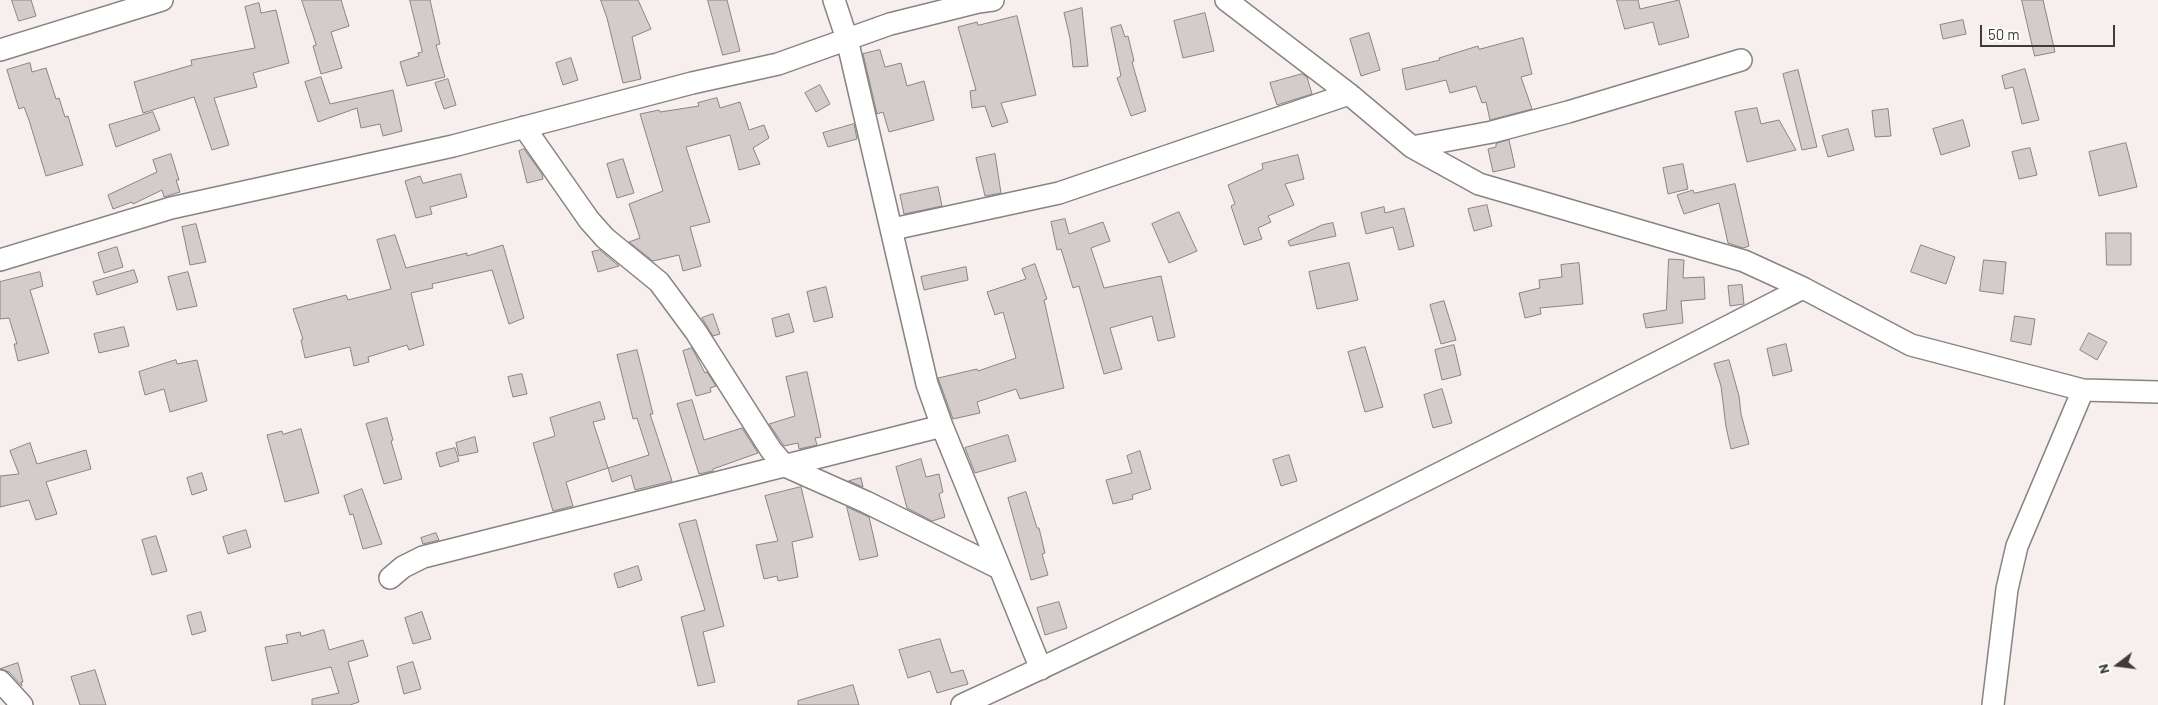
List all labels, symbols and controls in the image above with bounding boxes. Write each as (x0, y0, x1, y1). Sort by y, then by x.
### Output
scale bar (1983, 15, 2118, 47)
text: 50 m (1988, 25, 2020, 43)
north arrow (2093, 640, 2143, 690)
text: N (2094, 662, 2112, 676)

